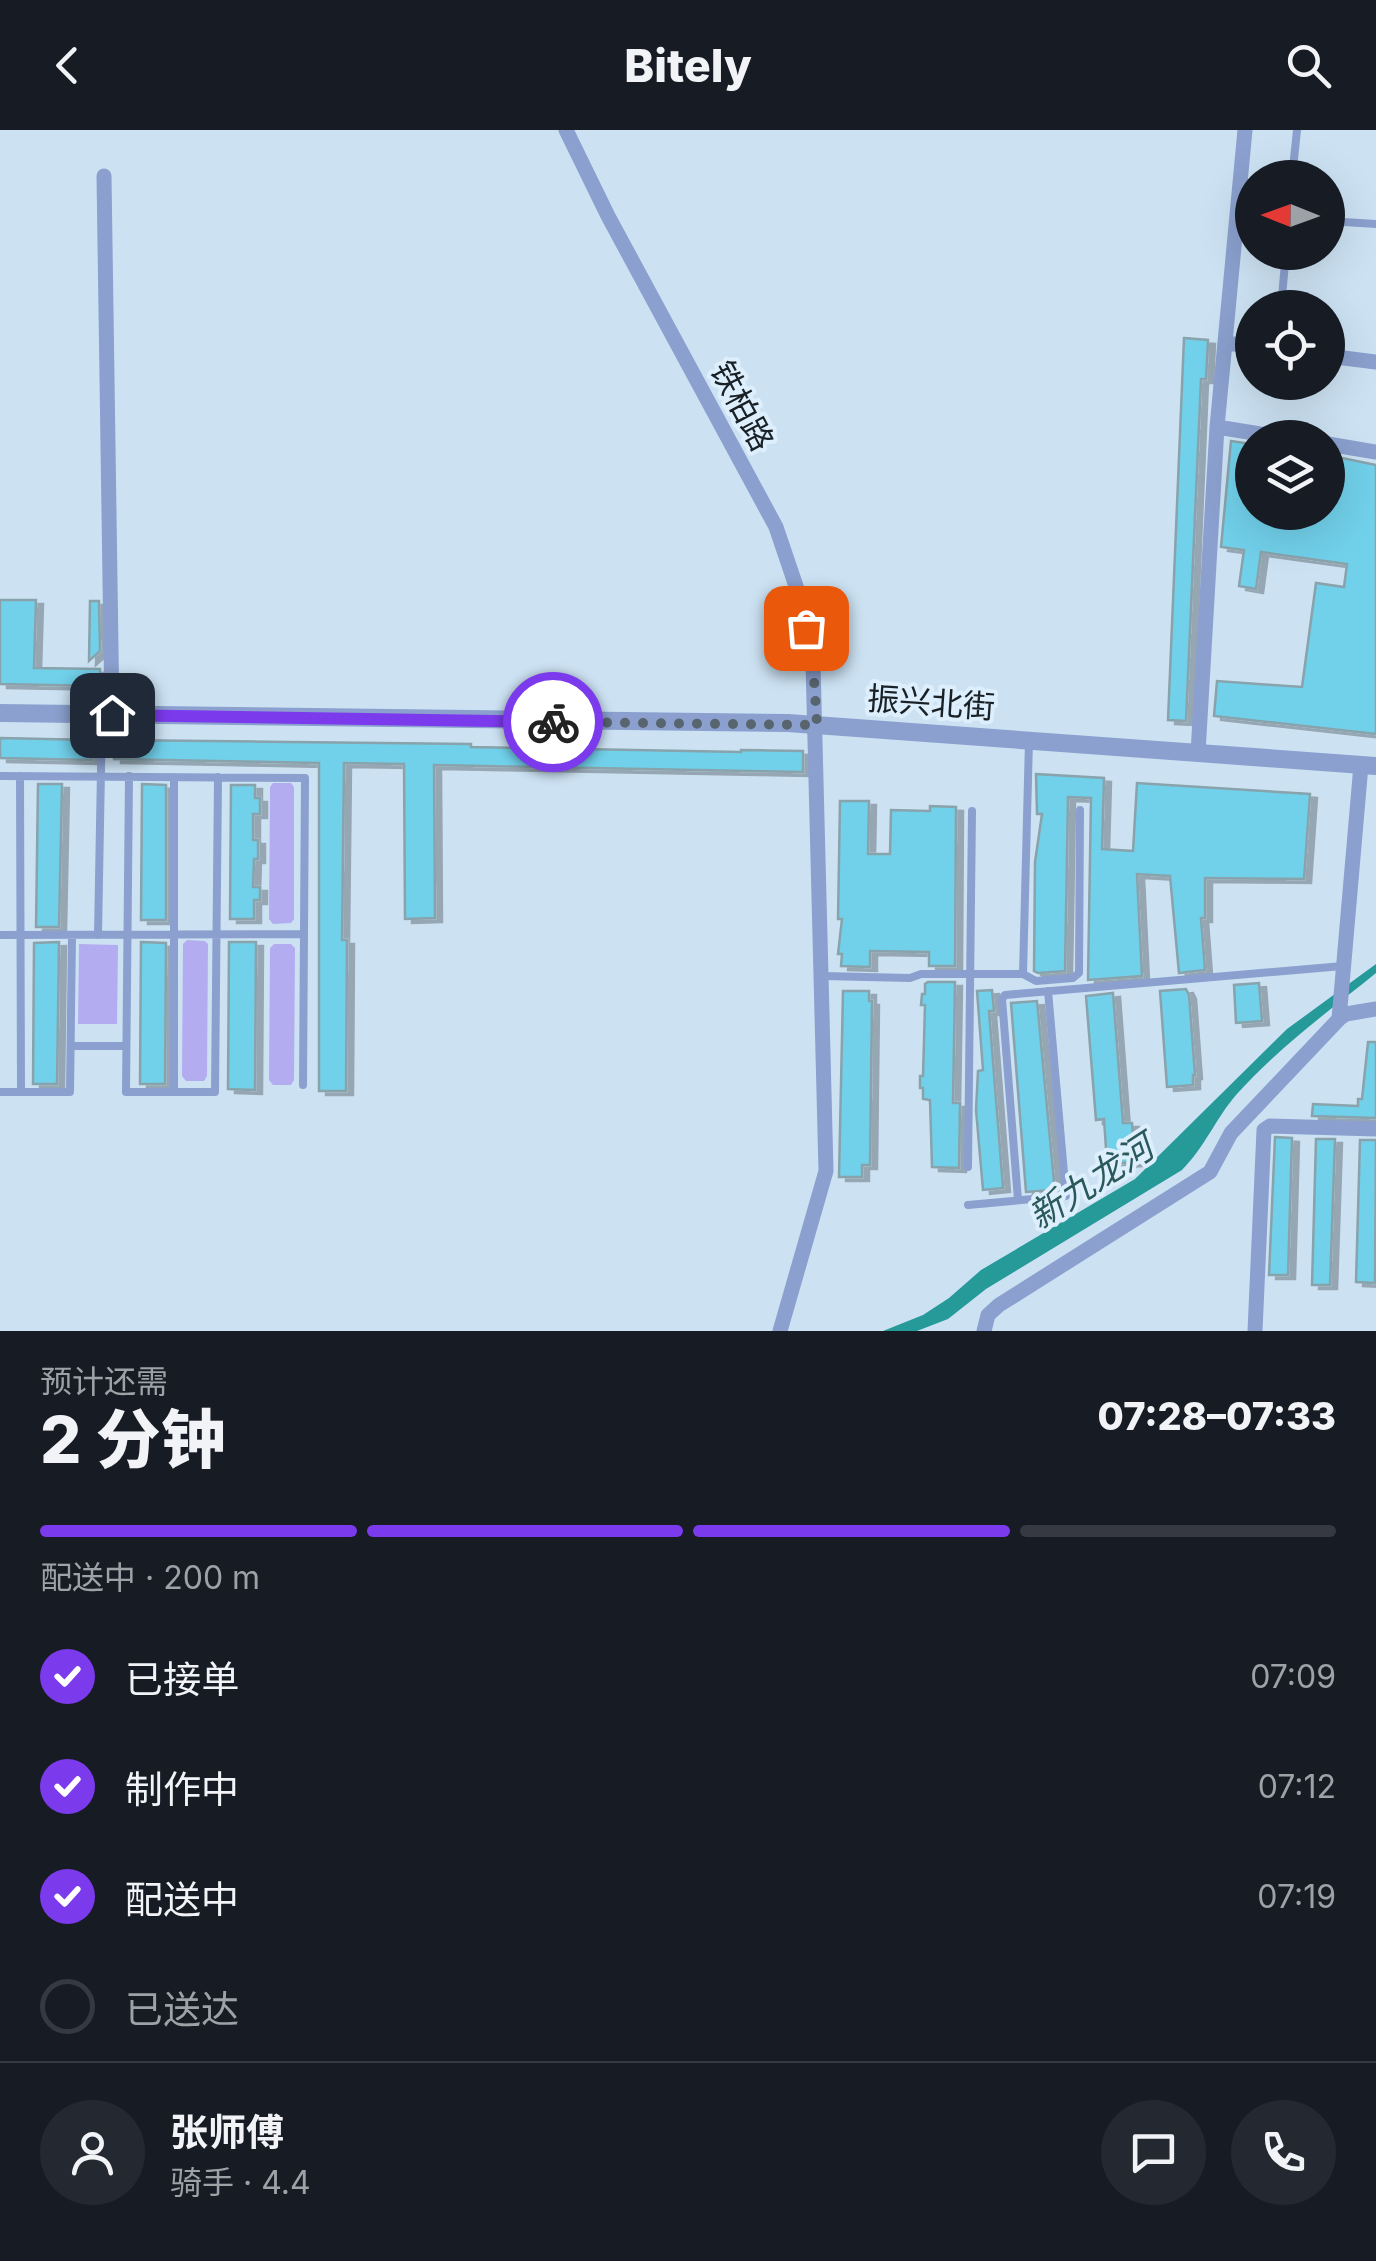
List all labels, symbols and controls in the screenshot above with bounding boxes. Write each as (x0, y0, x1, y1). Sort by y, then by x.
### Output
icon: back (40, 38, 95, 93)
text: Bitely (624, 38, 752, 93)
icon: search (1281, 38, 1336, 93)
north arrow (1235, 160, 1345, 270)
map controls (1235, 160, 1345, 530)
button: locate (1235, 290, 1345, 400)
street label: 铁柏路 (703, 354, 782, 457)
button: layers (1235, 420, 1345, 530)
pin (764, 586, 849, 671)
icon: bag (779, 601, 834, 656)
courier (503, 672, 603, 772)
pin (70, 673, 155, 758)
street label: 振兴北街 (866, 679, 996, 726)
icon: home (85, 688, 140, 743)
icon: bike (526, 695, 581, 750)
water label: 新九龙河 (1020, 1122, 1166, 1237)
text: 预计还需 (40, 1362, 168, 1401)
text: 07:28–07:33 (1098, 1393, 1336, 1439)
text: 2 分钟 (40, 1400, 226, 1479)
text: 配送中 · 200 m (40, 1558, 260, 1597)
icon: check (40, 1649, 95, 1704)
text: 已接单 (125, 1656, 239, 1702)
text: 07:09 (1250, 1657, 1336, 1696)
icon: check (40, 1759, 95, 1814)
text: 制作中 (125, 1766, 239, 1812)
text: 07:12 (1258, 1767, 1336, 1806)
icon: check (40, 1869, 95, 1924)
text: 配送中 (125, 1876, 239, 1922)
text: 07:19 (1257, 1877, 1336, 1916)
text: 已送达 (125, 1986, 239, 2032)
button: person (40, 2100, 145, 2205)
button: chat (1101, 2100, 1206, 2205)
button: phone (1231, 2100, 1336, 2205)
text: 张师傅 (170, 2109, 284, 2155)
text: 骑手 · 4.4 (170, 2163, 311, 2202)

